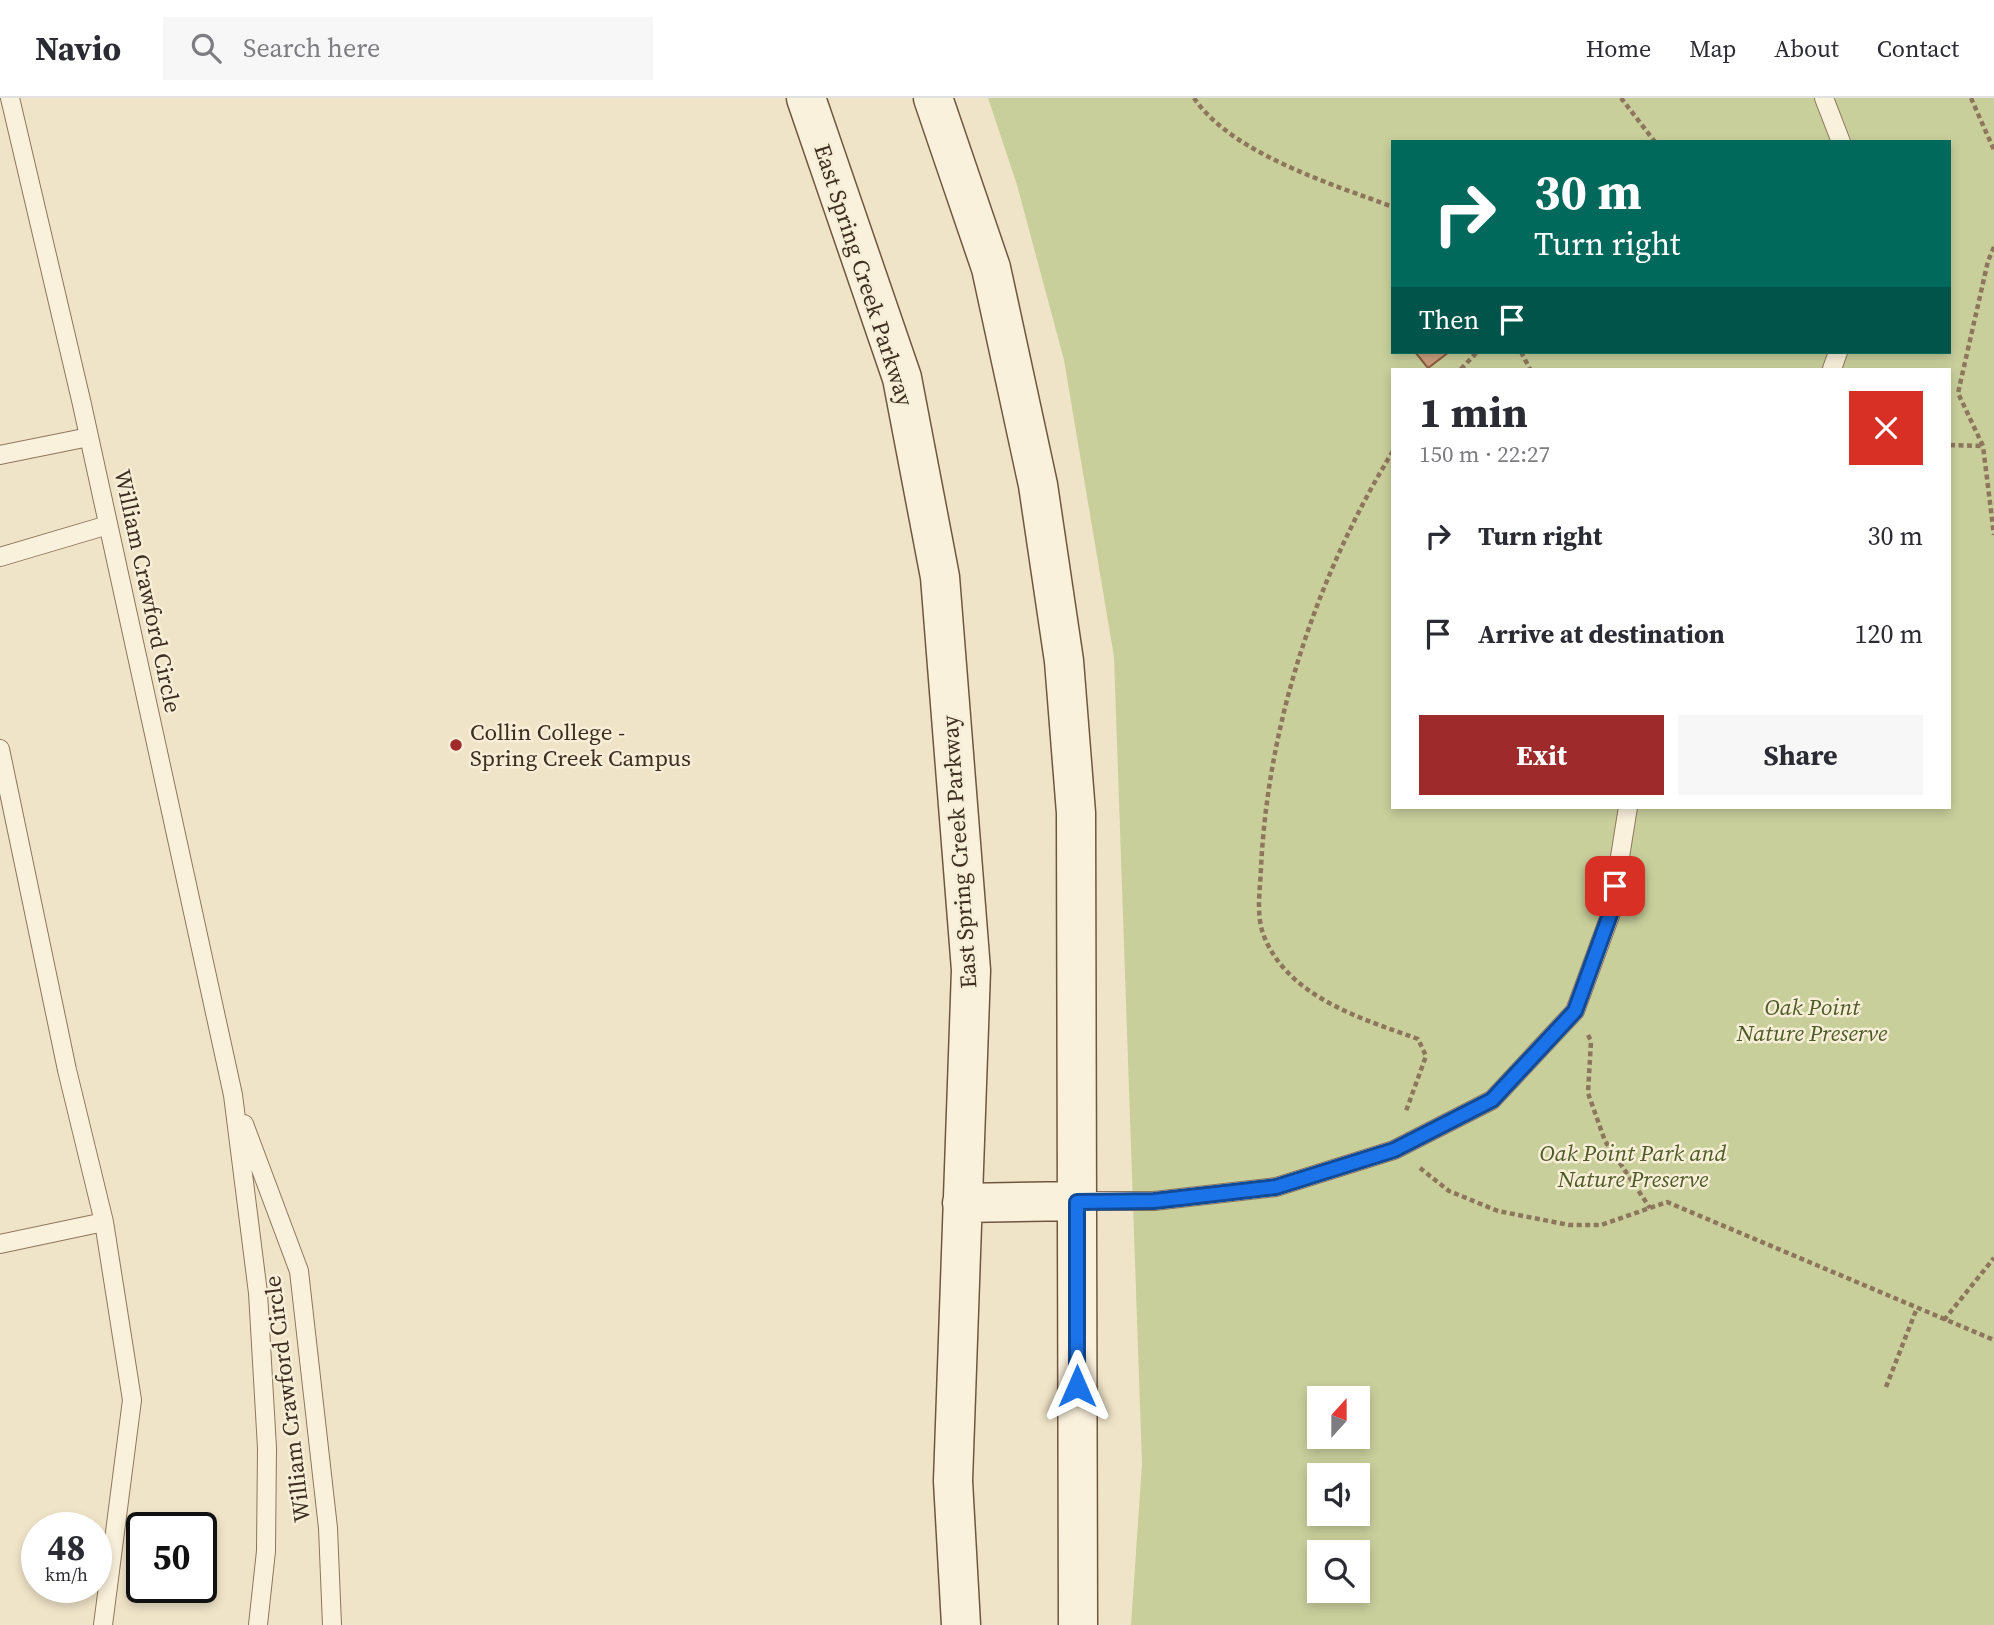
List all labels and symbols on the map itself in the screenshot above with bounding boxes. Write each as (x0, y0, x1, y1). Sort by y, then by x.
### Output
street label: East Spring Creek Parkway (806, 140, 922, 410)
street label: William Crawford Circle (107, 466, 189, 716)
street label: East Spring Creek Parkway (933, 714, 985, 990)
place label: Collin College - Spring Creek Campus (470, 716, 691, 774)
marker: Collin College - Spring Creek Campus (448, 737, 464, 753)
pin (1585, 856, 1645, 916)
park label: Oak Point Nature Preserve (1736, 991, 1888, 1049)
park label: Oak Point Park and Nature Preserve (1539, 1137, 1727, 1195)
street label: William Crawford Circle (256, 1274, 318, 1524)
position arrow (1040, 1349, 1114, 1423)
north arrow (1307, 1386, 1370, 1449)
speed limit sign: 50 (126, 1512, 217, 1603)

